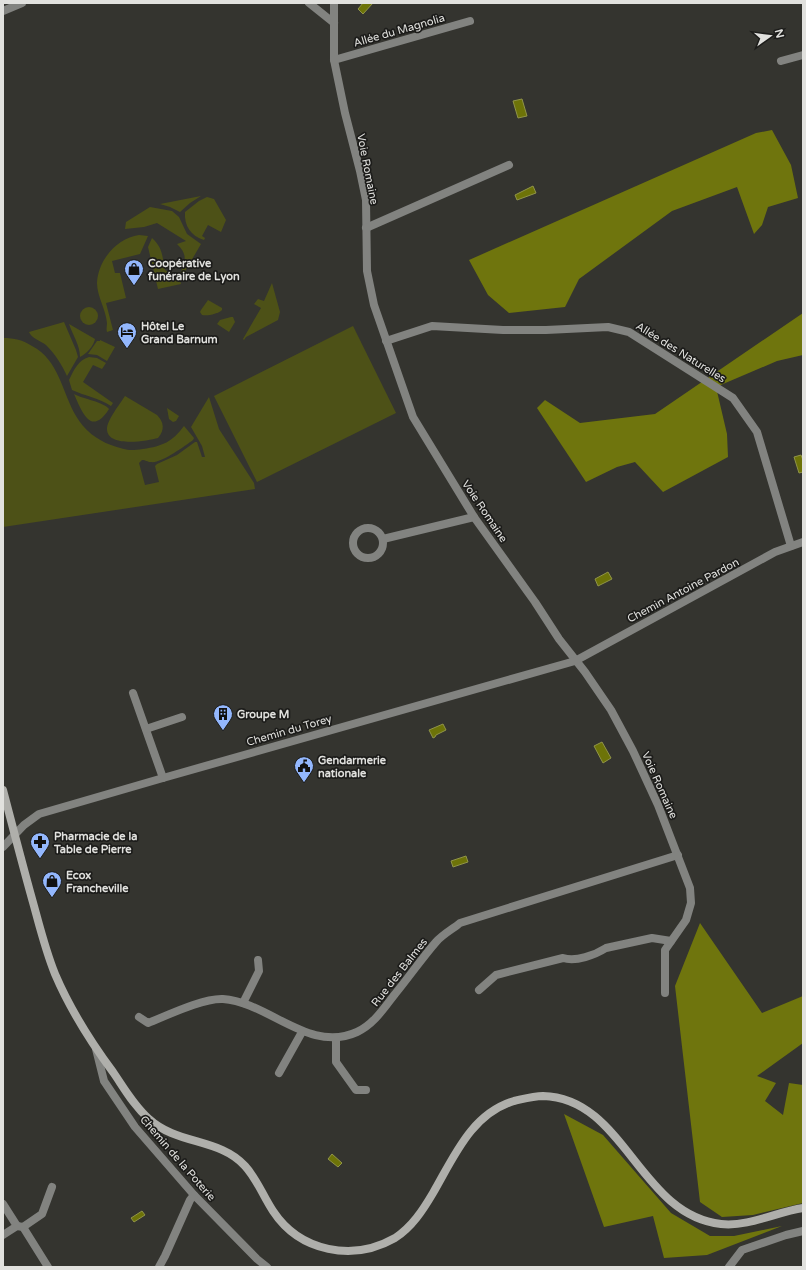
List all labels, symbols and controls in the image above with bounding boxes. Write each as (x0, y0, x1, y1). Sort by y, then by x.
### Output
street label: Allée du Magnolia (352, 11, 446, 50)
north arrow (750, 16, 790, 56)
text: N (772, 28, 787, 40)
street label: Voie Romaine (354, 133, 381, 206)
place label: Coopérative funéraire de Lyon (147, 257, 240, 284)
shop icon: Coopérative funéraire de Lyon (123, 258, 145, 286)
place label: Hôtel Le Grand Barnum (141, 320, 218, 346)
street label: Allée des Naturelles (633, 320, 728, 385)
hotel icon: Hôtel Le Grand Barnum (116, 321, 138, 349)
street label: Voie Romaine (459, 478, 510, 545)
street label: Chemin Antoine Pardon (625, 555, 741, 625)
building icon: Groupe M (212, 703, 234, 731)
place label: Groupe M (237, 708, 289, 722)
street label: Chemin du Torey (245, 712, 333, 749)
street label: Voie Romaine (639, 750, 680, 821)
place label: Gendarmerie nationale (318, 754, 387, 780)
public building icon: Gendarmerie nationale (293, 755, 315, 783)
place label: Pharmacie de la Table de Pierre (53, 830, 137, 856)
pharmacy icon: Pharmacie de la Table de Pierre (29, 831, 51, 859)
place label: Ecox Francheville (66, 869, 129, 895)
shop icon: Ecox Francheville (41, 870, 63, 898)
street label: Rue des Balmes (369, 936, 430, 1009)
street label: Chemin de la Poterie (137, 1113, 218, 1203)

